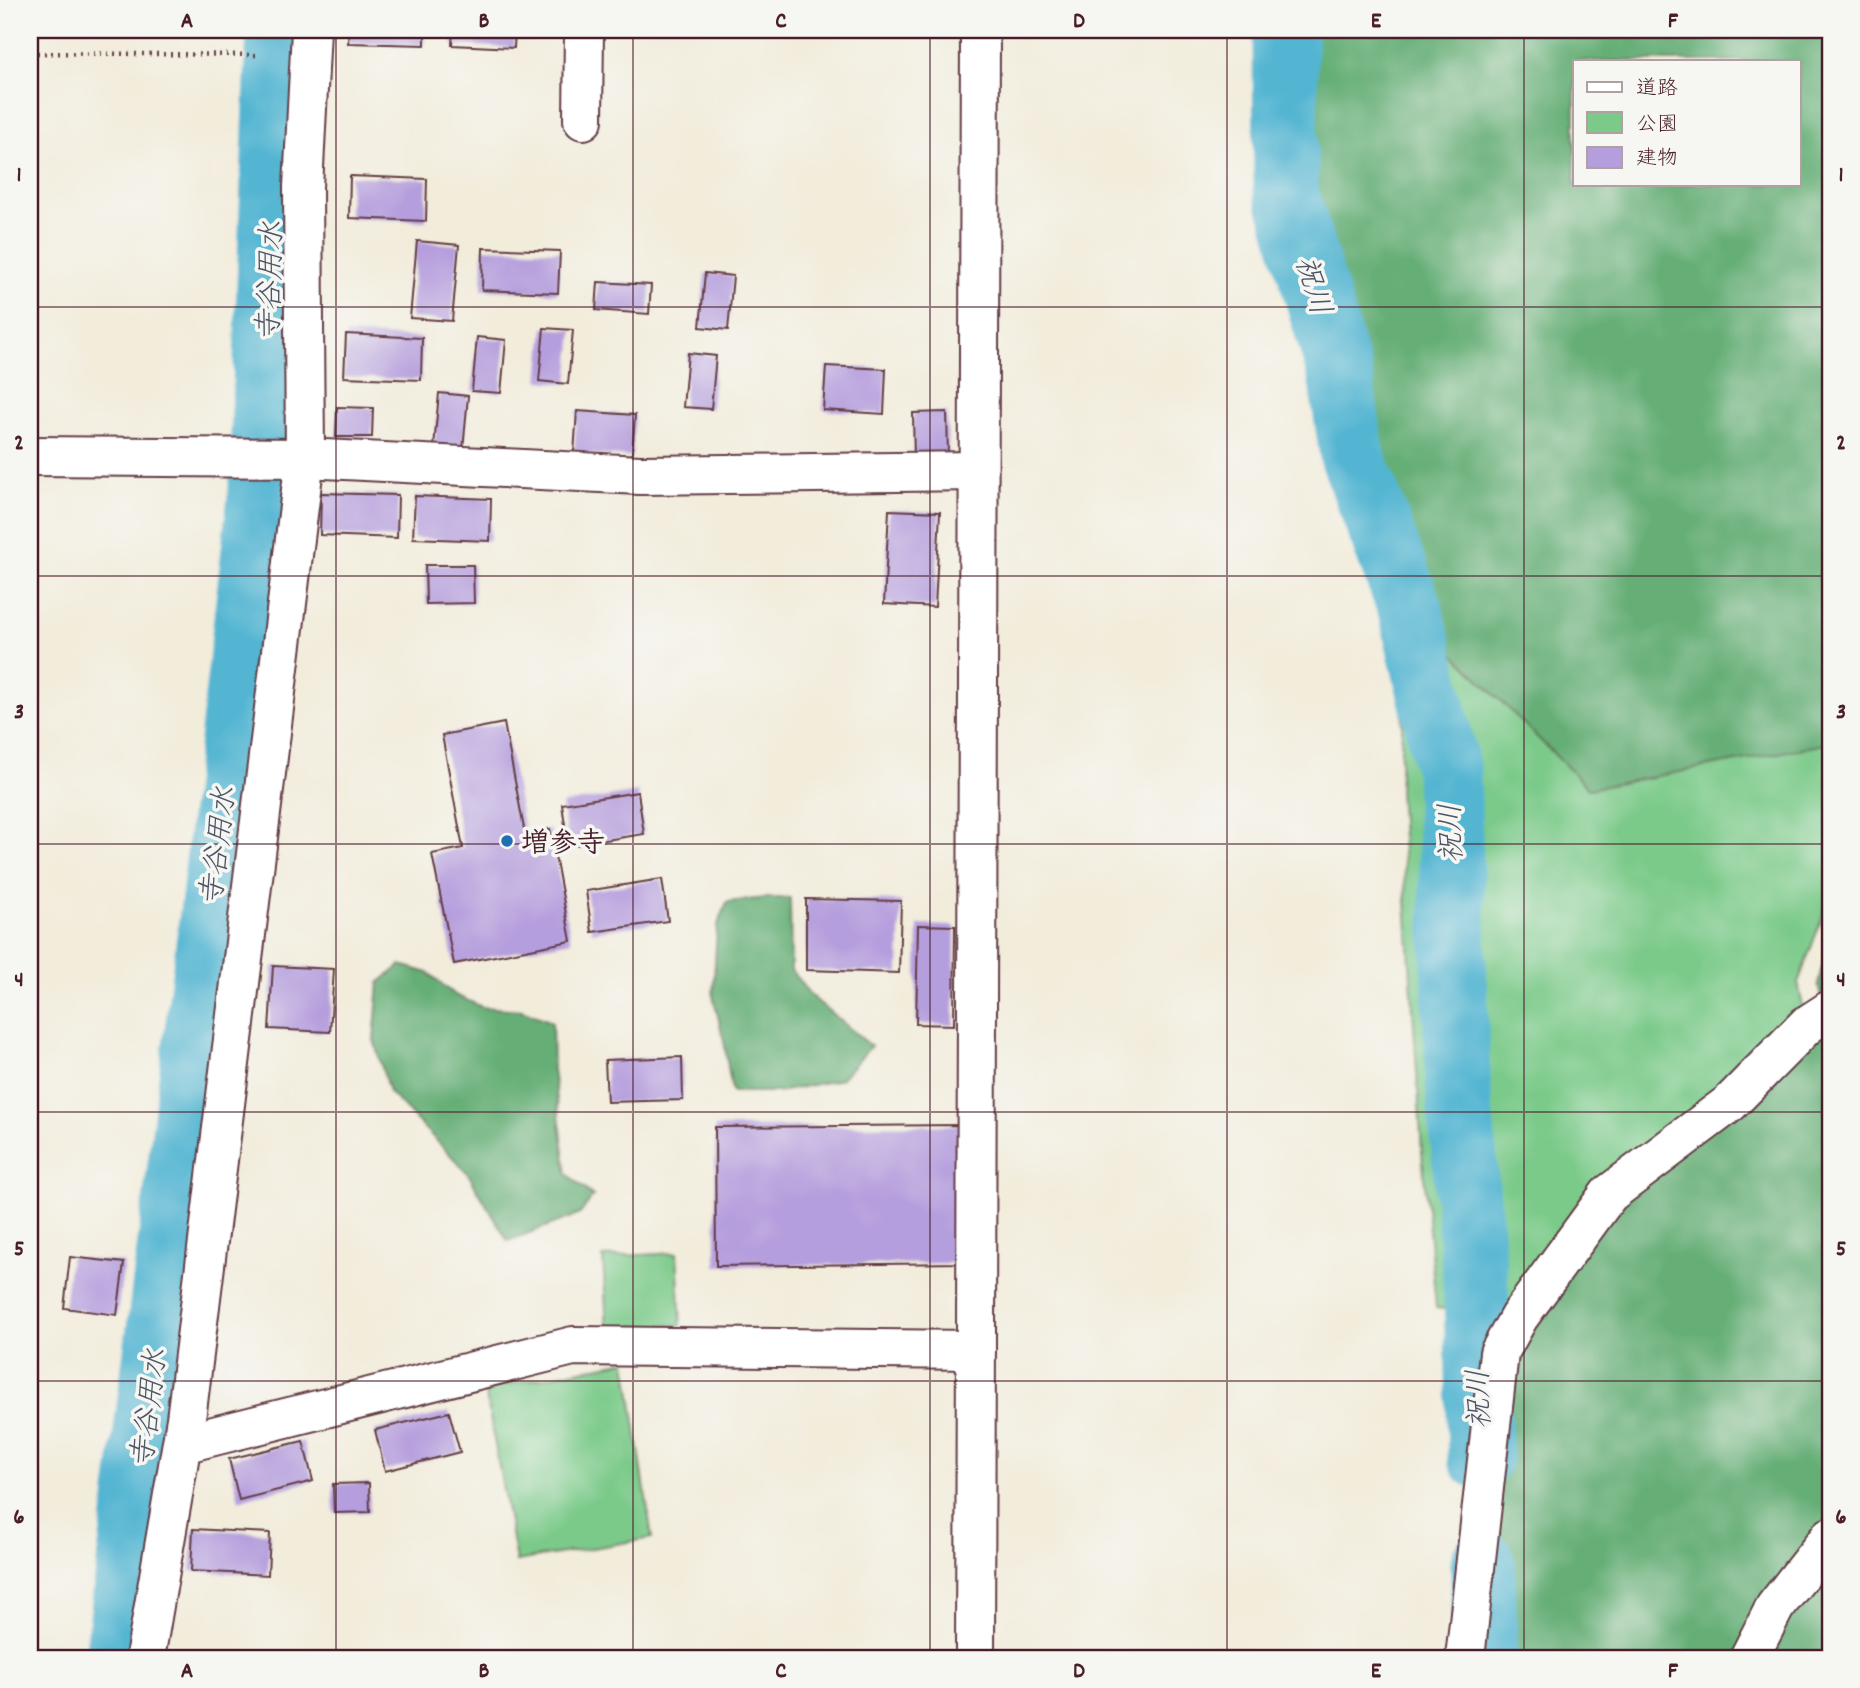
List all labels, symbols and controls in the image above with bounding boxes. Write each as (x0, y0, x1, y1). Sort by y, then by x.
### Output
text: A (181, 6, 193, 39)
text: B (479, 6, 490, 39)
text: C (775, 6, 787, 39)
text: D (1073, 6, 1085, 39)
text: E (1371, 6, 1382, 39)
text: F (1668, 6, 1679, 39)
legend (1573, 60, 1800, 186)
text: 道路 (1636, 75, 1678, 105)
text: 公園 (1636, 111, 1678, 141)
text: 建物 (1636, 145, 1678, 175)
text: 1 (16, 160, 22, 193)
text: 1 (1838, 160, 1844, 193)
water label: 寺谷用水 (250, 220, 297, 342)
water label: 祝川 (1280, 251, 1339, 321)
text: 2 (14, 428, 24, 461)
text: 2 (1836, 428, 1846, 461)
text: 3 (14, 697, 24, 730)
text: 3 (1836, 697, 1846, 730)
water label: 寺谷用水 (193, 784, 250, 909)
water label: 祝川 (1432, 802, 1477, 864)
place label: 増参寺 (521, 826, 605, 866)
marker: 増参寺 (499, 833, 515, 849)
text: 4 (14, 965, 24, 998)
text: 4 (1836, 965, 1846, 998)
text: 5 (14, 1234, 24, 1267)
text: 5 (1836, 1234, 1846, 1267)
water label: 寺谷用水 (124, 1346, 181, 1471)
water label: 祝川 (1460, 1368, 1505, 1430)
text: 6 (13, 1502, 25, 1535)
text: 6 (1835, 1502, 1847, 1535)
text: A (181, 1656, 193, 1688)
text: B (479, 1656, 490, 1688)
text: C (775, 1656, 787, 1688)
text: D (1073, 1656, 1085, 1688)
text: E (1371, 1656, 1382, 1688)
text: F (1668, 1656, 1679, 1688)

